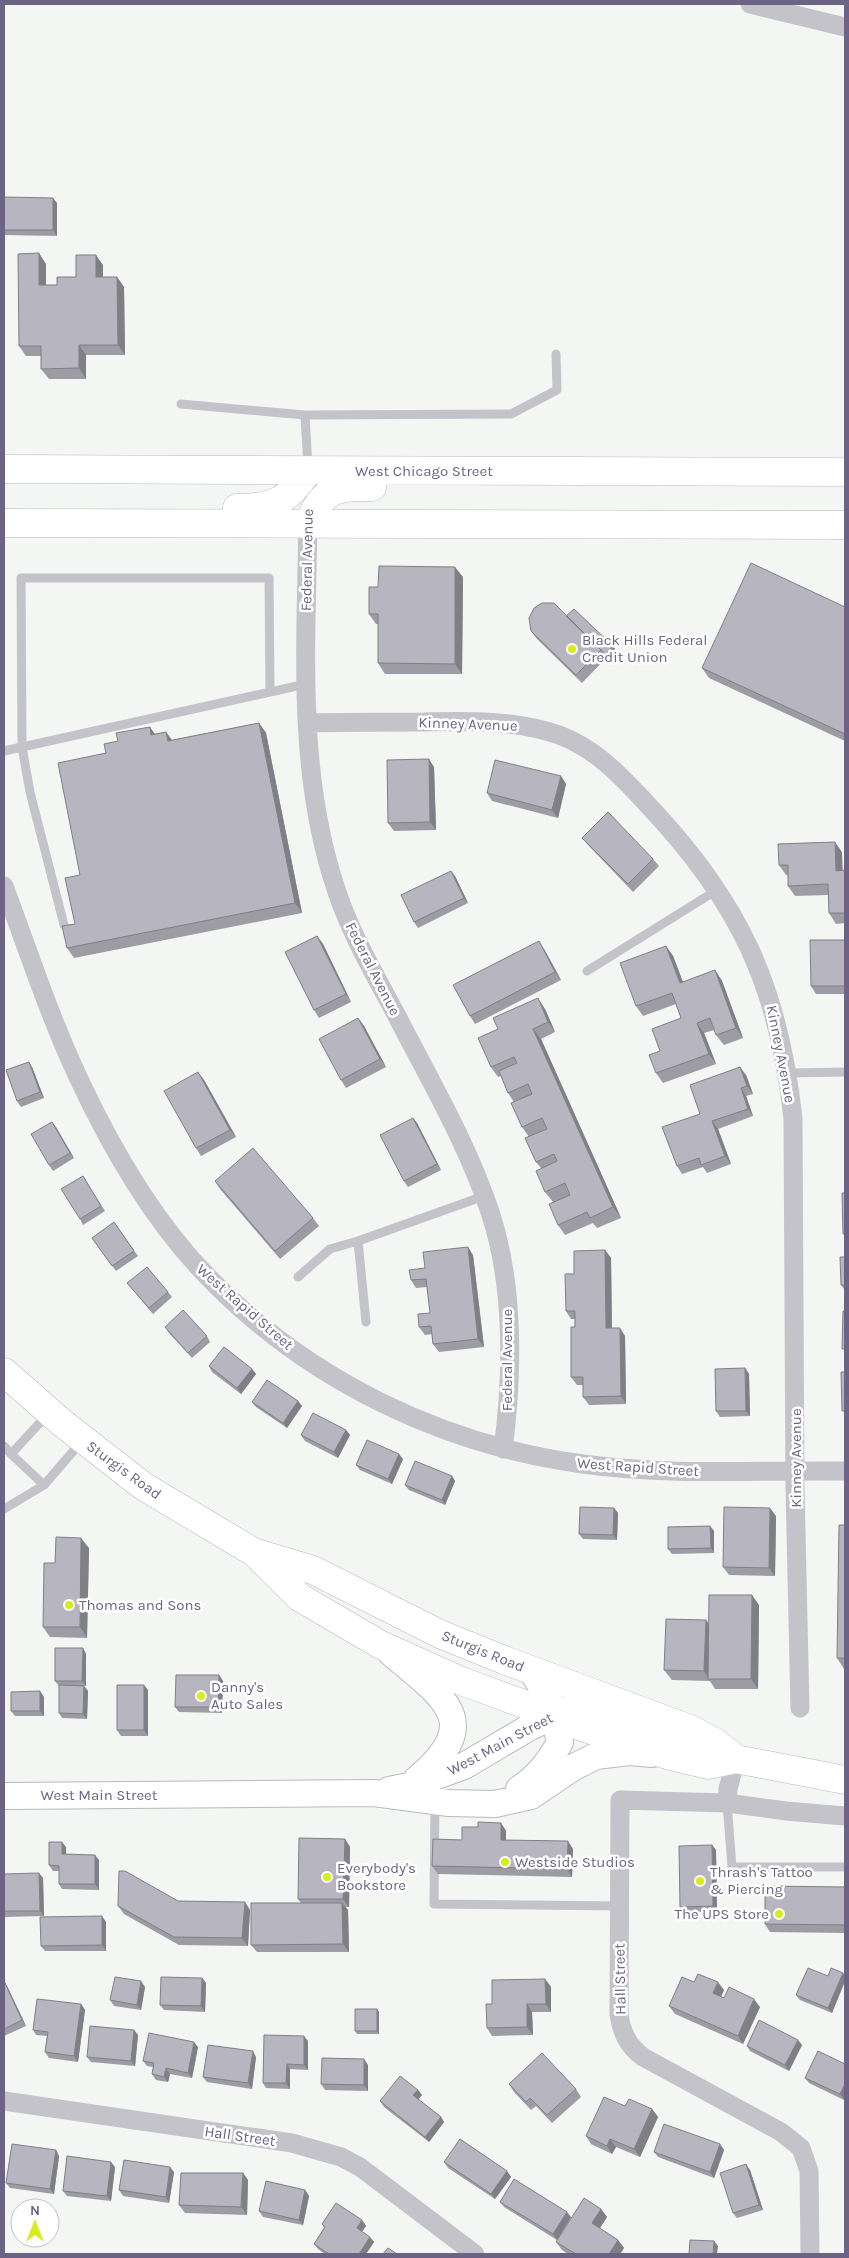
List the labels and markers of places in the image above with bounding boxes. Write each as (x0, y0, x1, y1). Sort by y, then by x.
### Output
place label: Black Hills Federal Credit Union (582, 631, 708, 666)
marker: Black Hills Federal Credit Union (566, 643, 578, 655)
place label: Thomas and Sons (79, 1596, 201, 1614)
marker: Thomas and Sons (63, 1599, 75, 1611)
place label: Danny's Auto Sales (211, 1678, 283, 1713)
marker: Danny's Auto Sales (195, 1690, 207, 1702)
place label: Westside Studios (515, 1853, 635, 1871)
marker: Westside Studios (499, 1856, 511, 1868)
place label: Everybody's Bookstore (337, 1859, 416, 1894)
place label: Thrash's Tattoo & Piercing (710, 1863, 813, 1898)
marker: Everybody's Bookstore (321, 1871, 333, 1883)
marker: Thrash's Tattoo & Piercing (694, 1875, 706, 1887)
place label: The UPS Store (674, 1905, 769, 1923)
marker: The UPS Store (773, 1908, 785, 1920)

